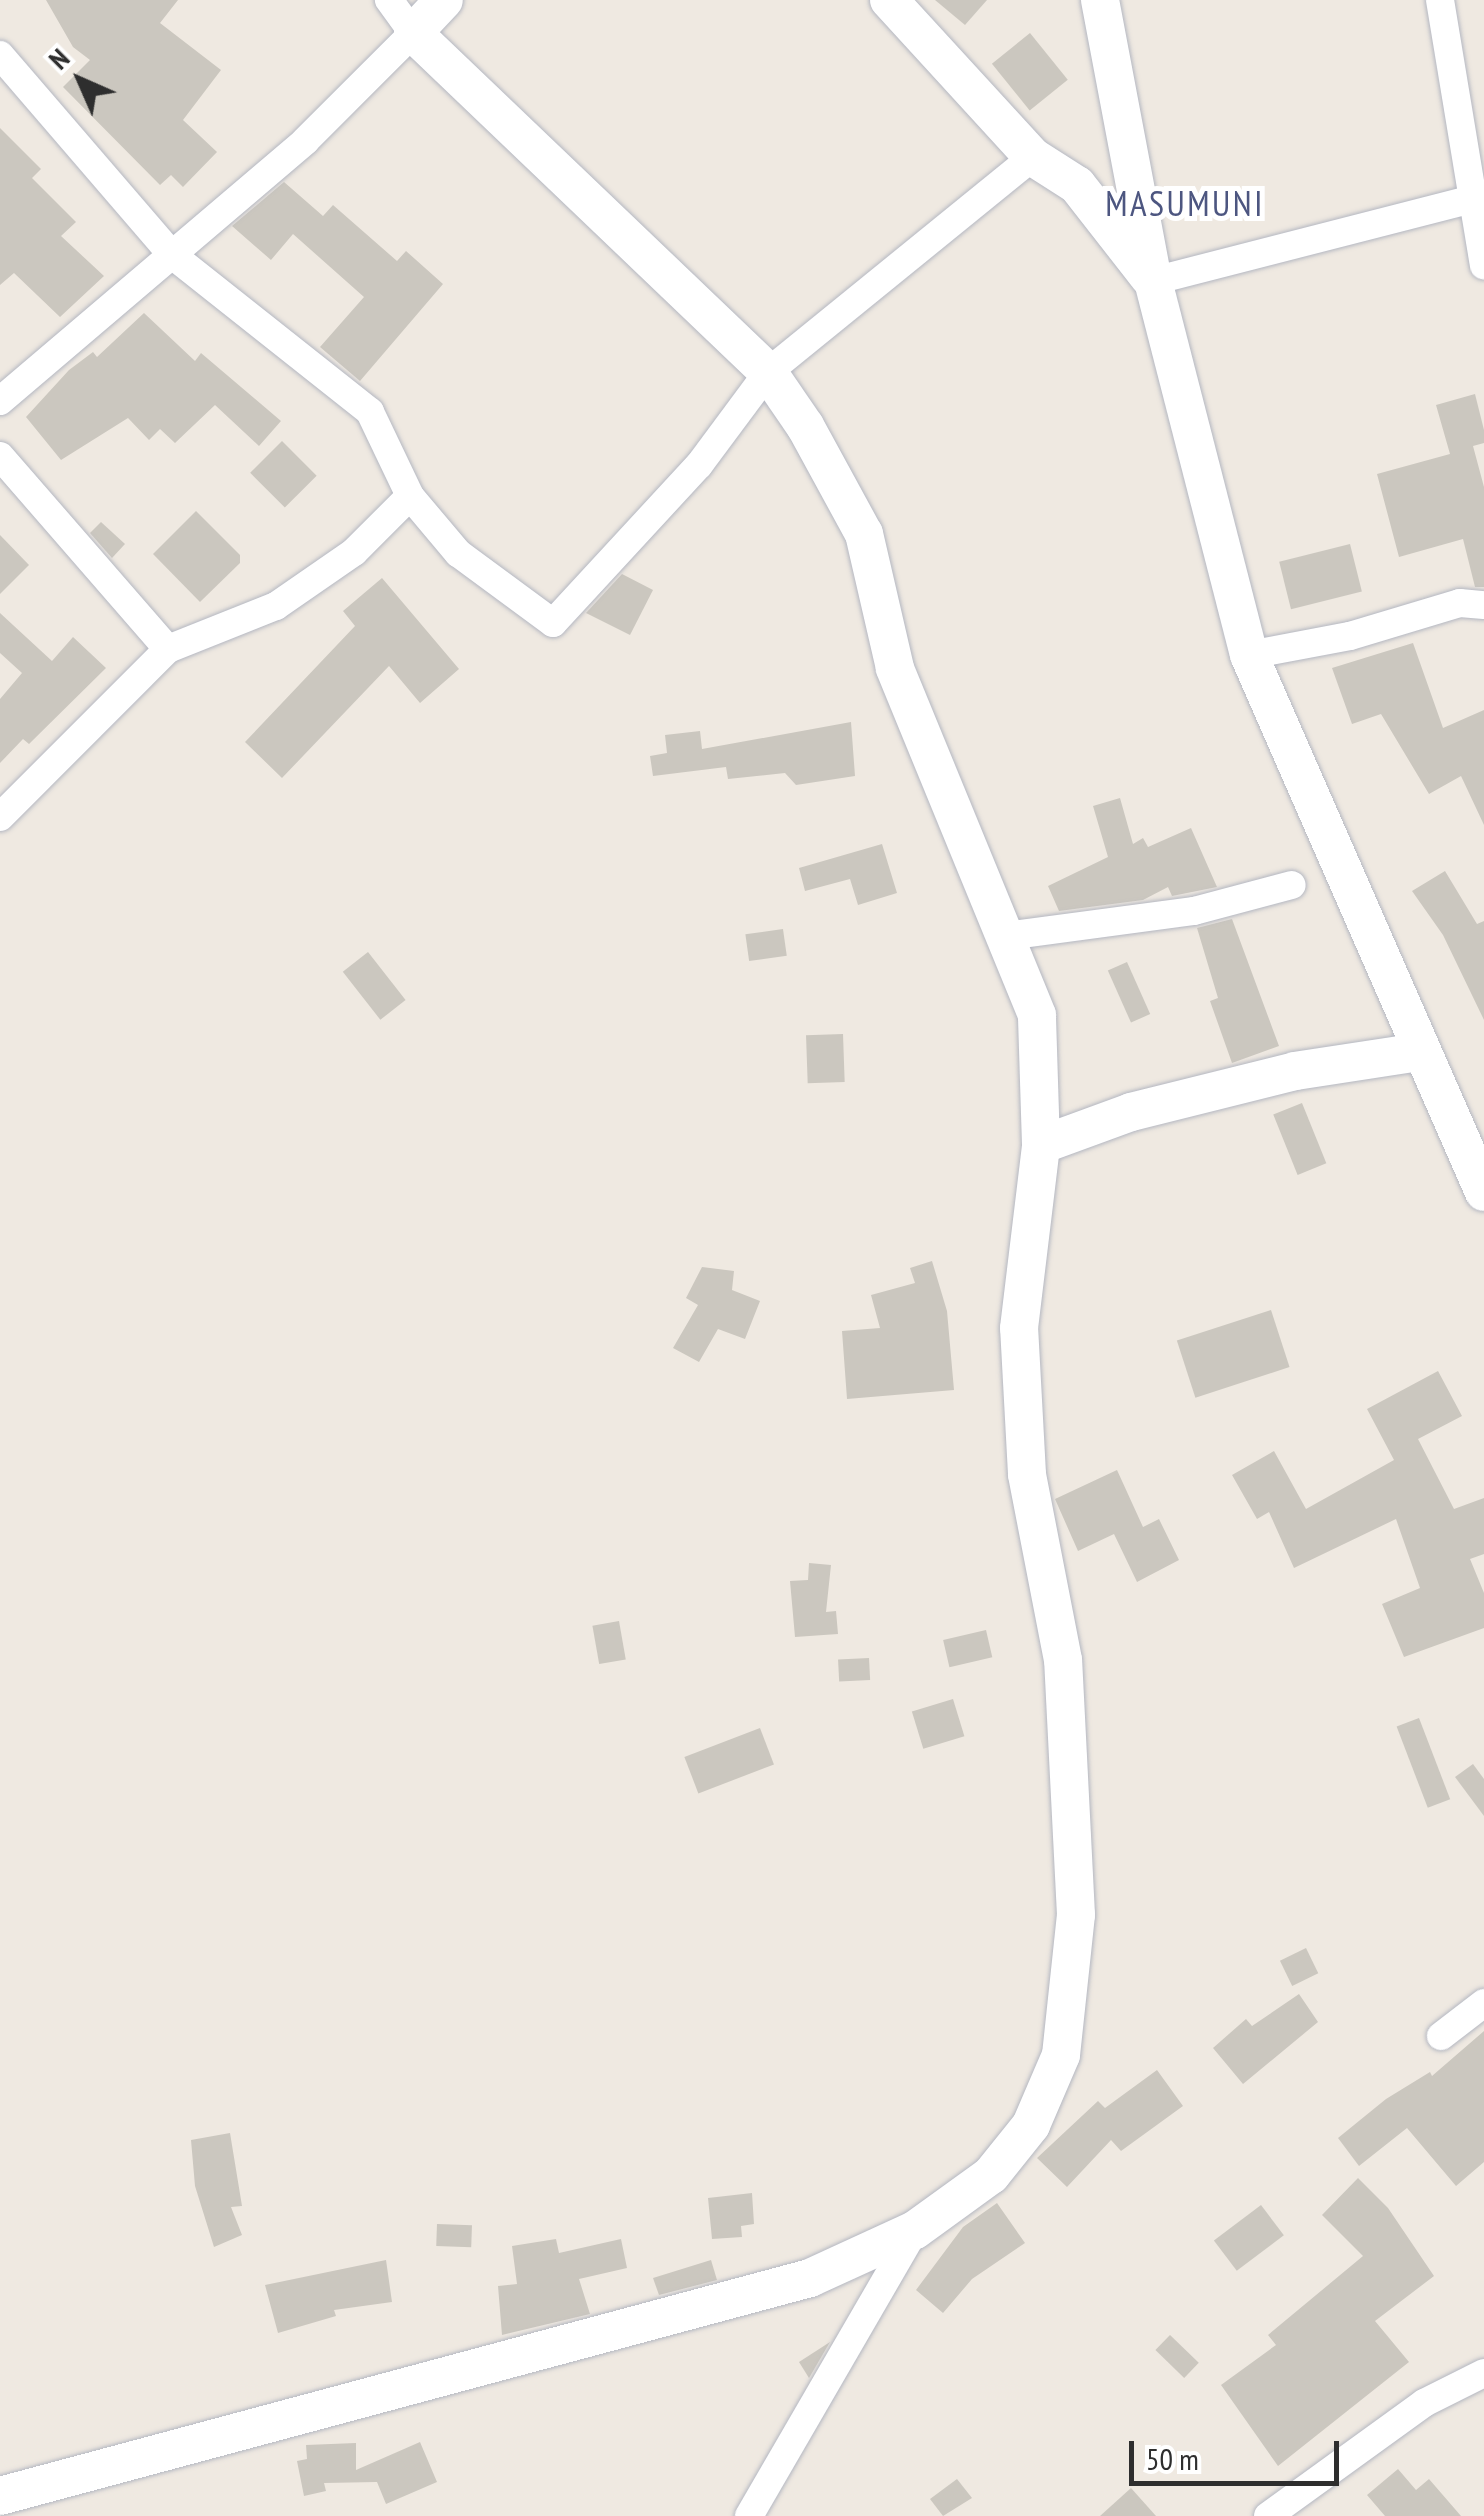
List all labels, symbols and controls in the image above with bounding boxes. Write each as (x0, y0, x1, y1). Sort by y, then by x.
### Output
north arrow (30, 30, 130, 130)
text: N (40, 40, 77, 77)
district label: MASUMUNI (1105, 182, 1265, 224)
scale bar (1134, 2421, 1344, 2483)
text: 50 m (1146, 2439, 1199, 2478)

